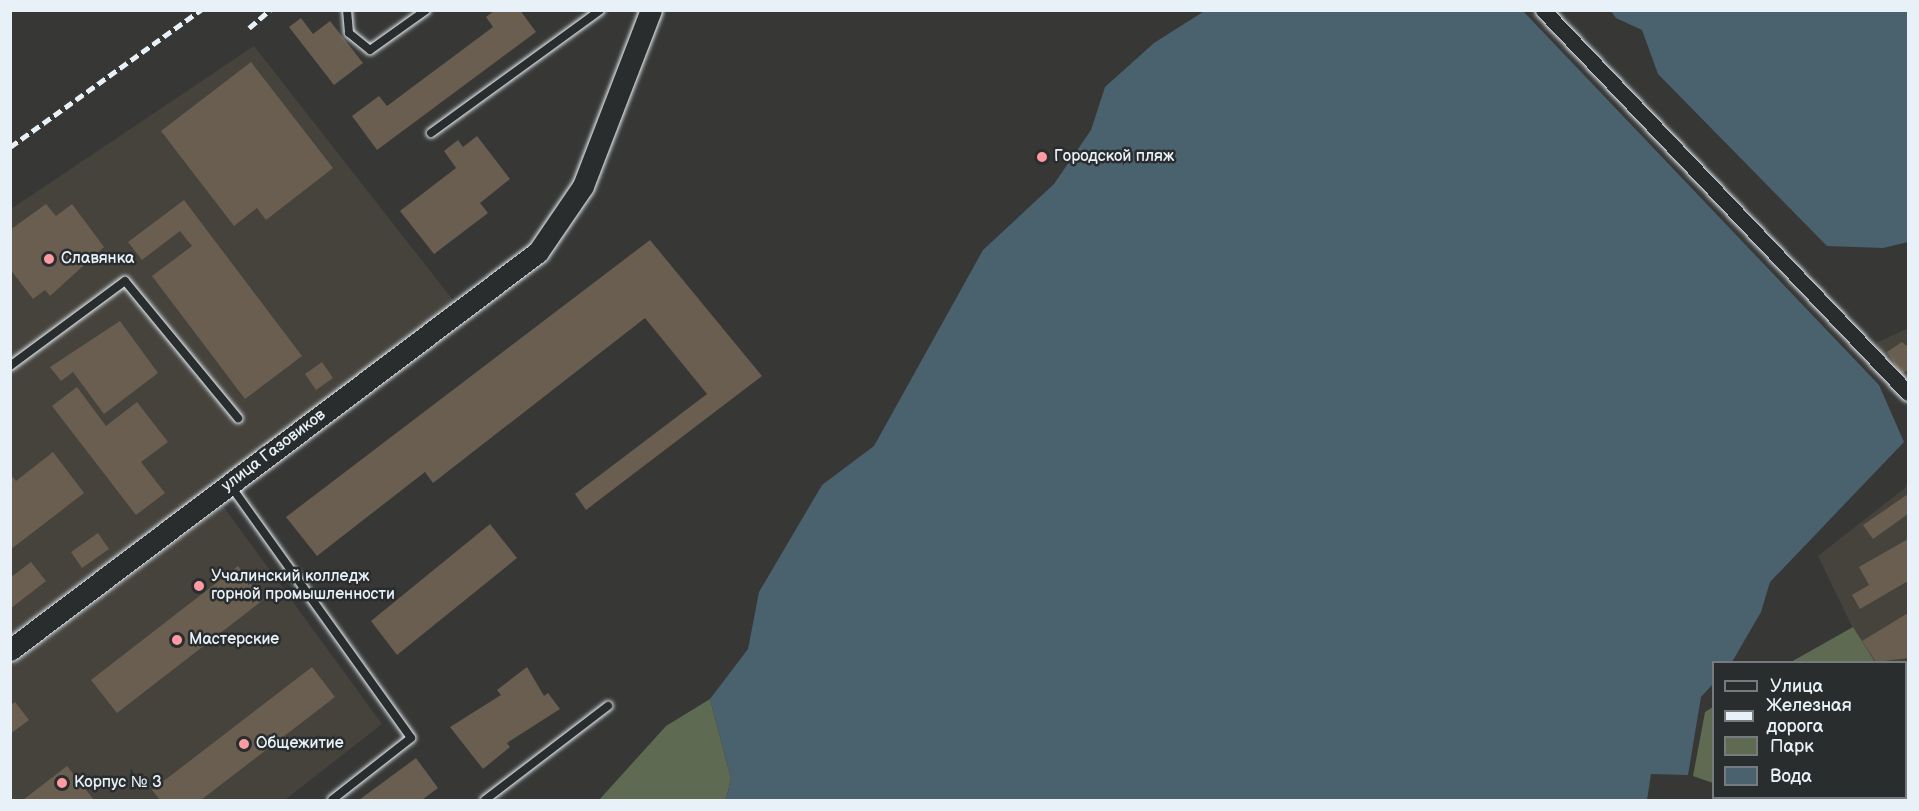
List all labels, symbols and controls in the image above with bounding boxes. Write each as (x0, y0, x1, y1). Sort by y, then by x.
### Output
place label: Городской пляж (1054, 147, 1174, 167)
marker: Городской пляж (1035, 150, 1049, 164)
place label: Славянка (61, 249, 134, 269)
marker: Славянка (42, 252, 56, 266)
street label: улица Газовиков (218, 406, 330, 496)
place label: Учалинский колледж горной промышленности (211, 567, 395, 605)
marker: Учалинский колледж горной промышленности (192, 579, 206, 593)
place label: Мастерские (189, 630, 279, 650)
marker: Мастерские (170, 633, 184, 647)
legend (1712, 661, 1907, 799)
text: Улица (1770, 676, 1823, 697)
text: Железная дорога (1766, 695, 1852, 737)
place label: Общежитие (256, 734, 344, 754)
text: Парк (1770, 736, 1814, 757)
marker: Общежитие (237, 737, 251, 751)
text: Вода (1770, 766, 1812, 787)
place label: Корпус № 3 (74, 773, 162, 793)
marker: Корпус № 3 (55, 776, 69, 790)

